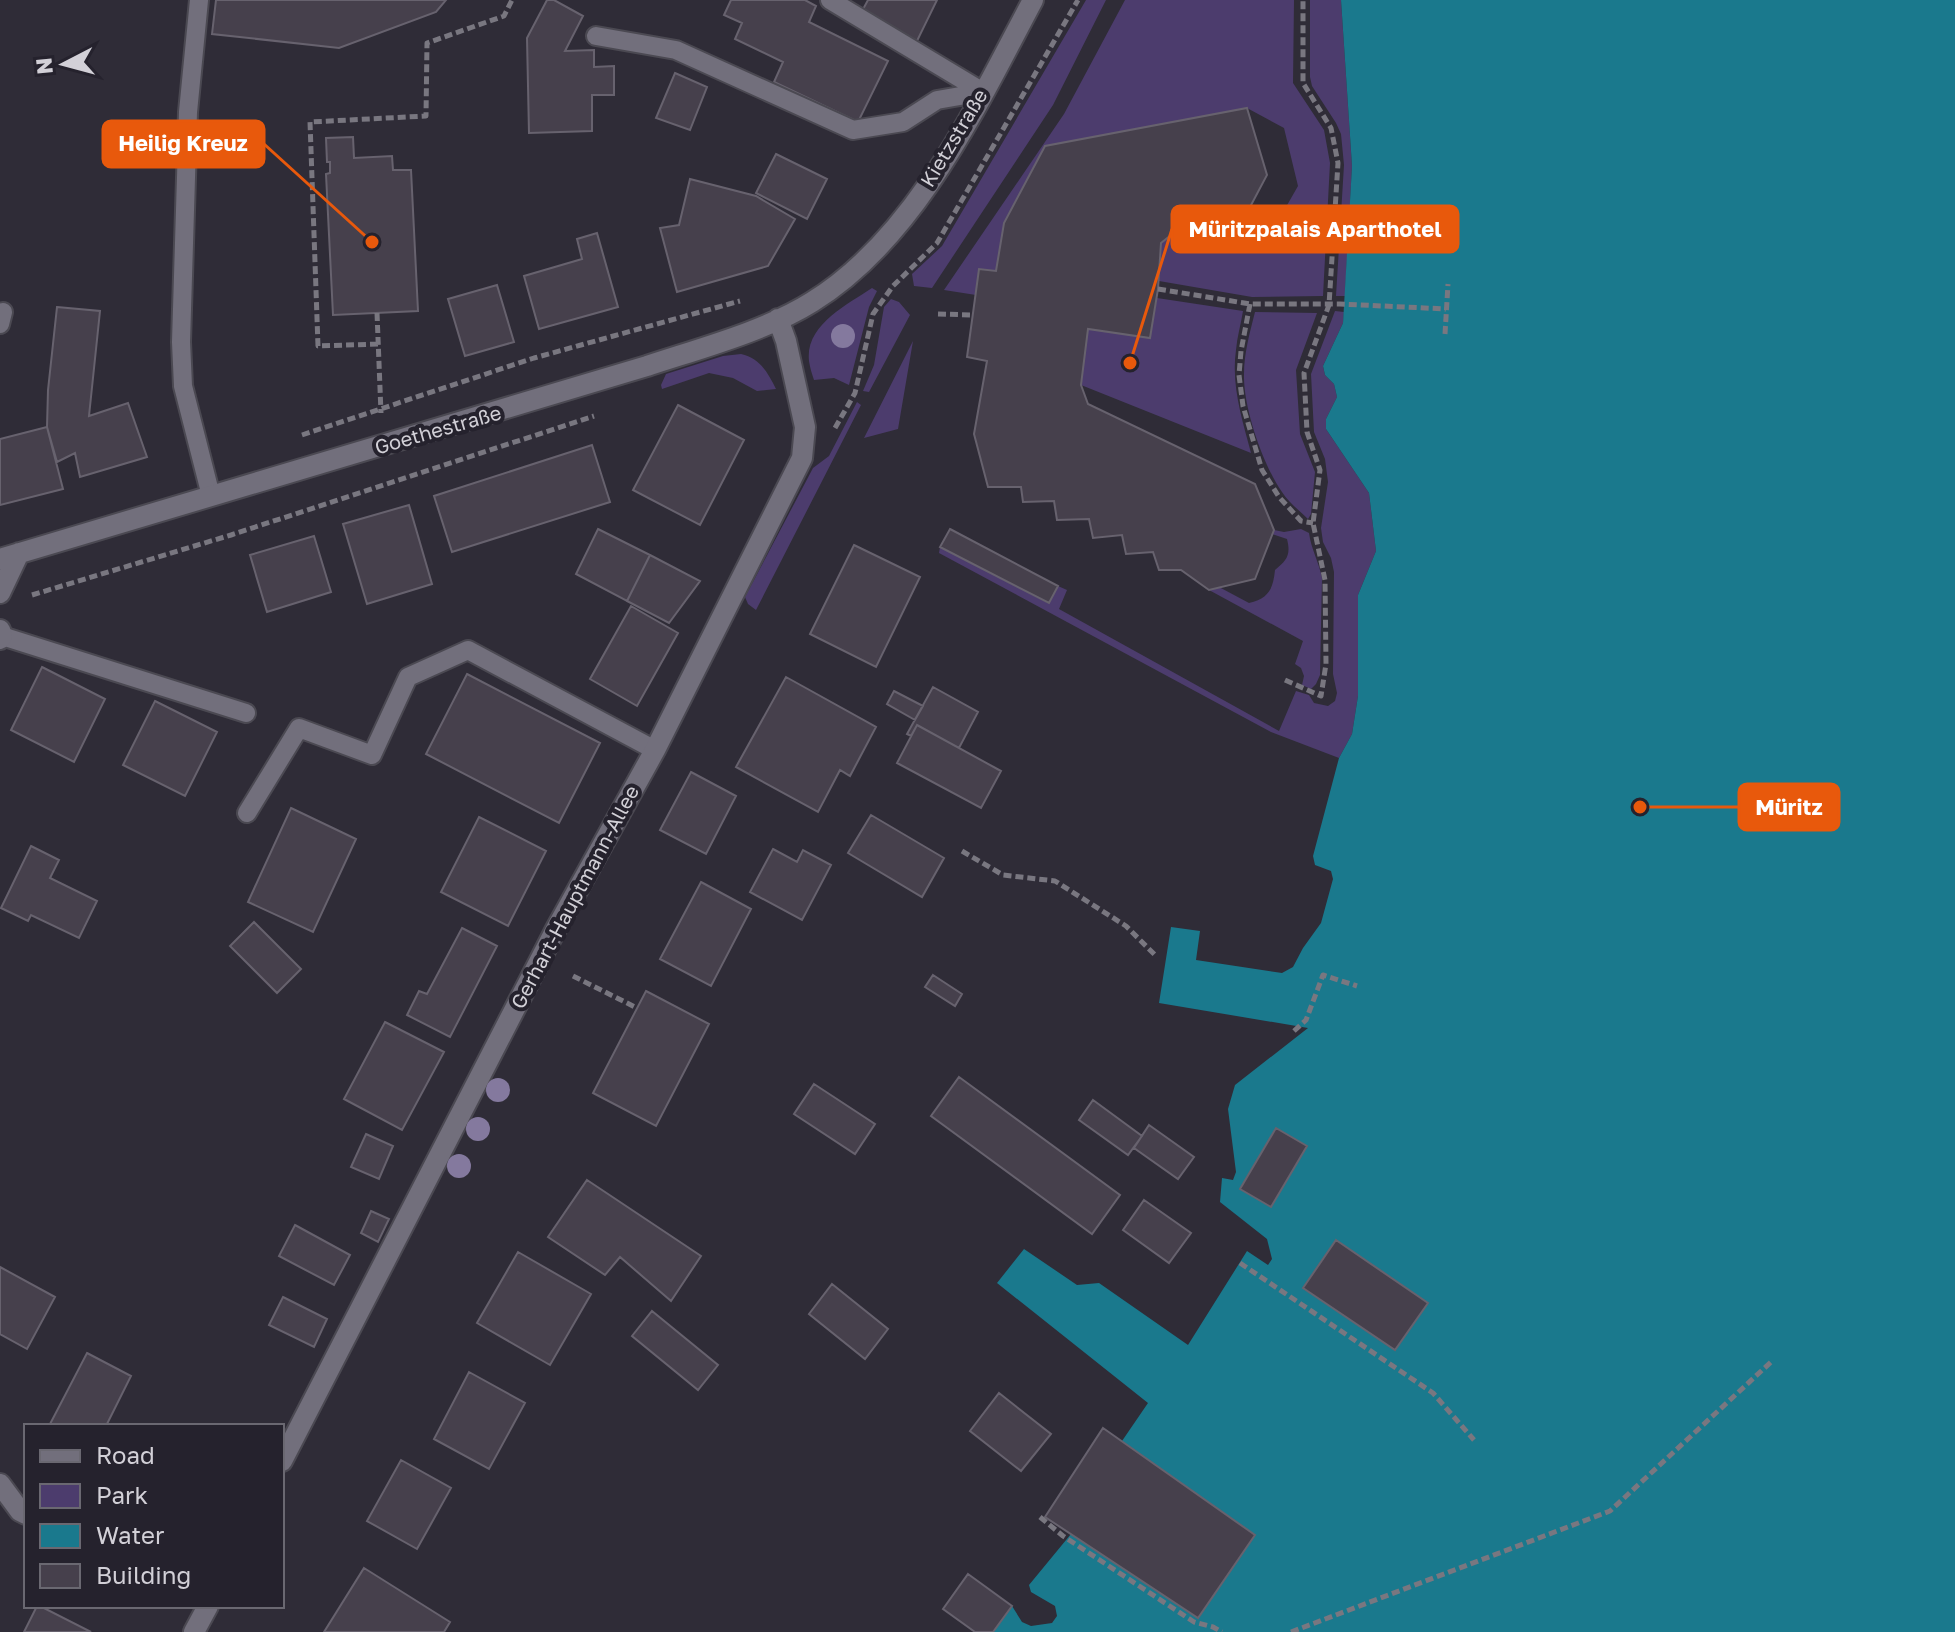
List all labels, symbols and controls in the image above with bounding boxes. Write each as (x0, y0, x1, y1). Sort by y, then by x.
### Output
north arrow (24, 24, 104, 104)
text: N (29, 56, 58, 76)
street label: Kietzstraße (915, 84, 992, 191)
callout: Heilig Kreuz (103, 121, 264, 167)
text: Heilig Kreuz (118, 129, 248, 156)
callout: Müritzpalais Aparthotel (1172, 206, 1458, 252)
text: Müritzpalais Aparthotel (1188, 215, 1442, 242)
street label: Goethestraße (372, 400, 504, 459)
street label: Gerhart-Hauptmann-Allee (505, 781, 643, 1012)
callout: Müritz (1739, 784, 1839, 830)
text: Müritz (1755, 793, 1823, 820)
legend (24, 1424, 284, 1608)
text: Road (96, 1440, 155, 1469)
text: Park (96, 1480, 148, 1509)
text: Water (96, 1520, 164, 1549)
text: Building (96, 1560, 191, 1589)

